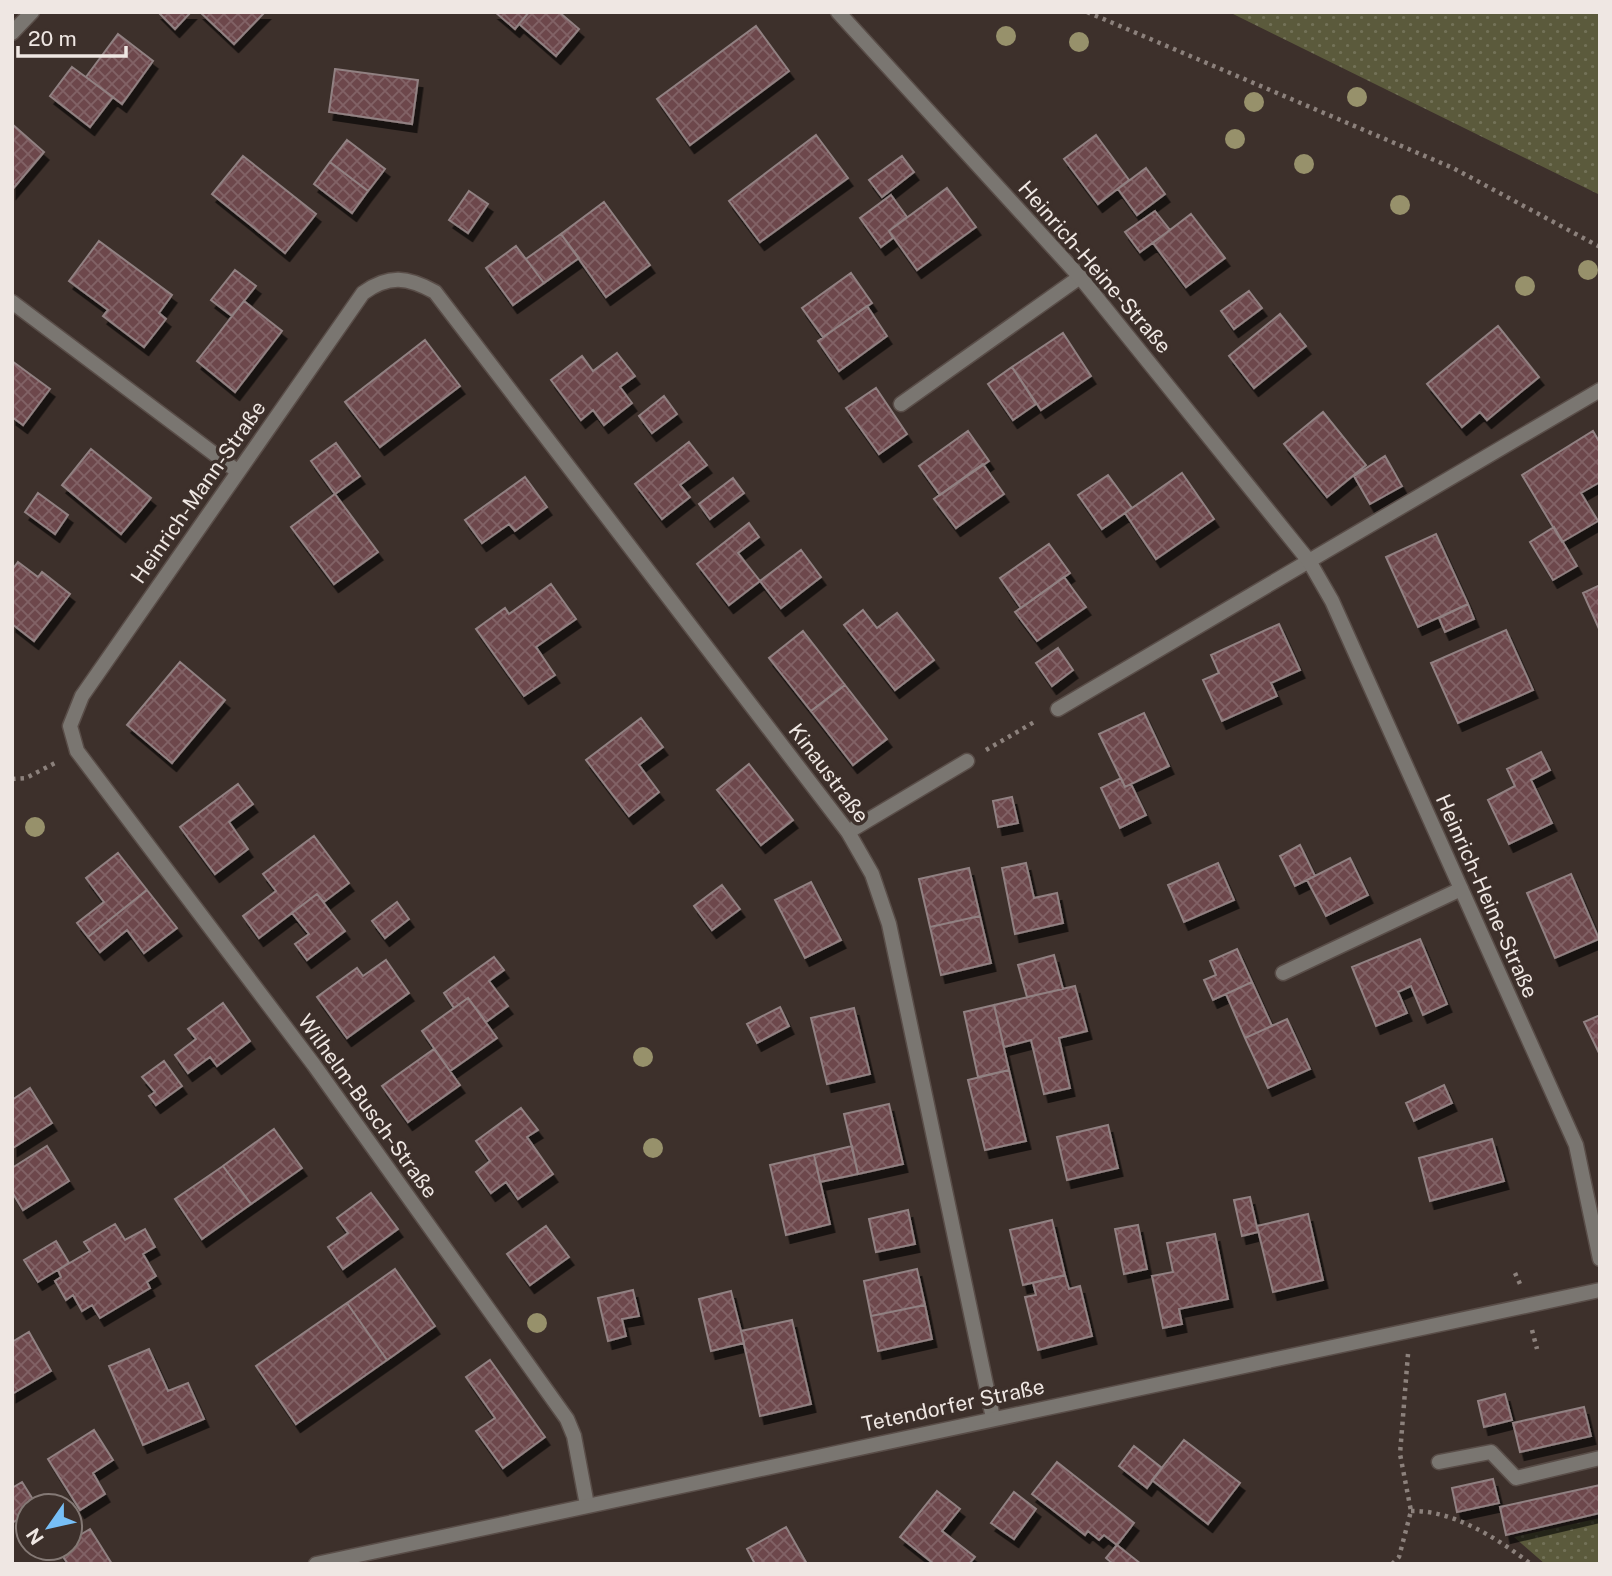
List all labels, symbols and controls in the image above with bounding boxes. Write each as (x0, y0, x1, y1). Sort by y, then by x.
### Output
scale bar (18, 14, 126, 58)
text: 20 m (28, 26, 77, 51)
street label: Heinrich-Heine-Straße (1013, 176, 1177, 358)
street label: Heinrich-Mann-Straße (125, 396, 271, 588)
street label: Kinaustraße (784, 718, 874, 828)
street label: Heinrich-Heine-Straße (1431, 790, 1543, 1002)
street label: Wilhelm-Busch-Straße (293, 1009, 443, 1203)
street label: Tetendorfer Straße (859, 1373, 1047, 1437)
north arrow (14, 1492, 84, 1562)
text: N (22, 1524, 48, 1549)

